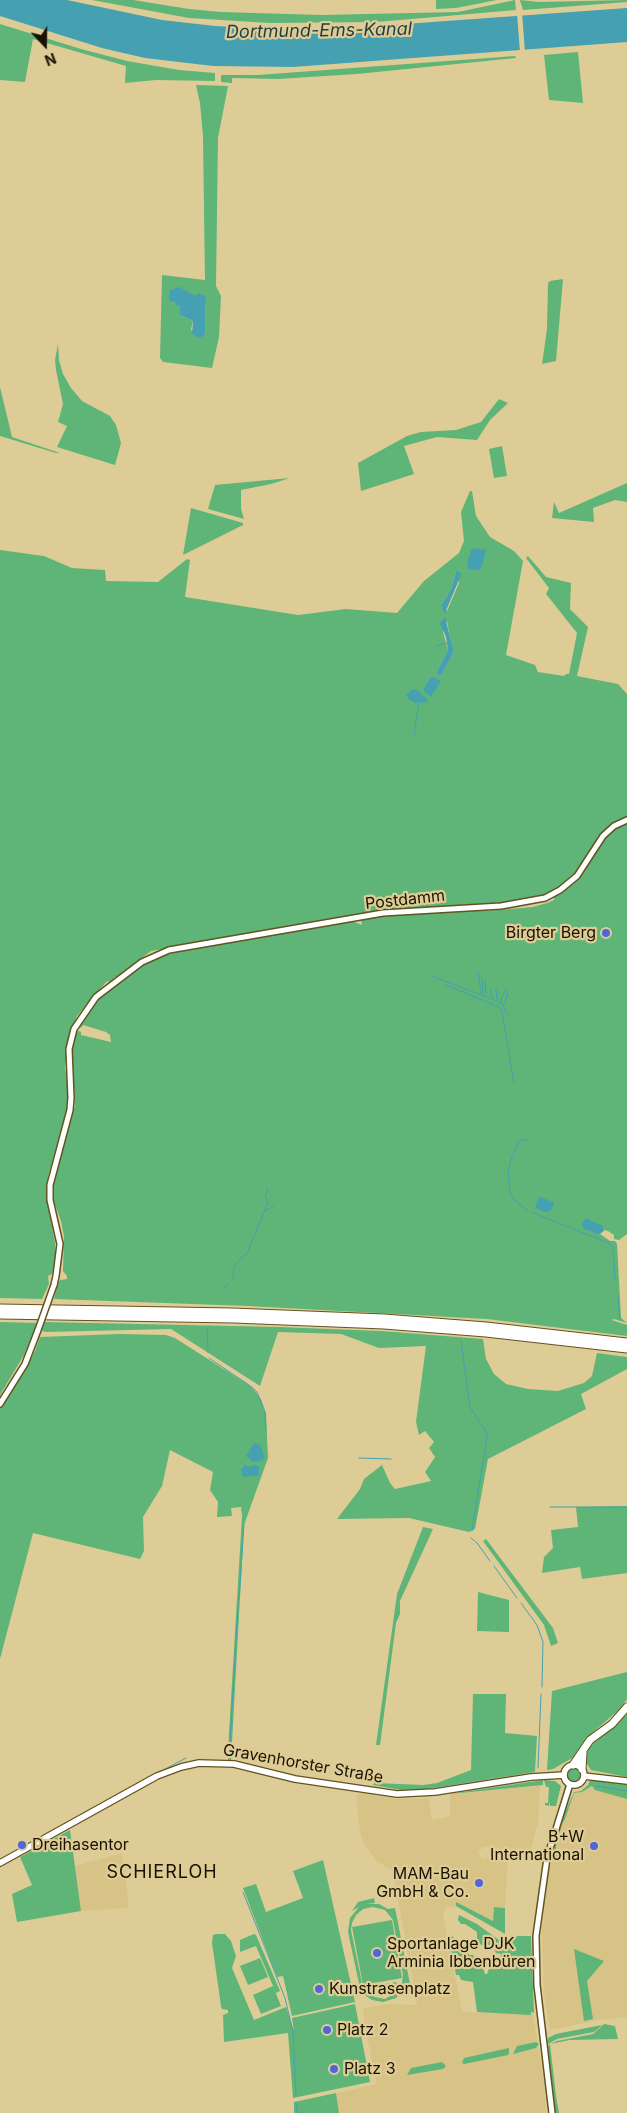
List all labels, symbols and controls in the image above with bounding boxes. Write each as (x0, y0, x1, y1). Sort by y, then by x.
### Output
water label: Dortmund-Ems-Kanal (226, 19, 412, 43)
north arrow (20, 20, 70, 70)
text: N (43, 50, 59, 69)
street label: Postdamm (364, 886, 446, 914)
place label: Birgter Berg (506, 923, 596, 943)
marker: Birgter Berg (600, 927, 612, 939)
street label: Gravenhorster Straße (221, 1740, 385, 1788)
place label: B+W International (490, 1827, 584, 1865)
place label: Dreihasentor (32, 1835, 129, 1855)
marker: Dreihasentor (16, 1839, 28, 1851)
marker: B+W International (588, 1840, 600, 1852)
district label: SCHIERLOH (105, 1862, 219, 1884)
place label: MAM-Bau GmbH & Co. (376, 1864, 469, 1902)
marker: MAM-Bau GmbH & Co. (473, 1877, 485, 1889)
place label: Sportanlage DJK Arminia Ibbenbüren (387, 1934, 535, 1972)
marker: Sportanlage DJK Arminia Ibbenbüren (371, 1947, 383, 1959)
place label: Kunstrasenplatz (329, 1979, 451, 1999)
marker: Kunstrasenplatz (313, 1983, 325, 1995)
place label: Platz 2 (337, 2020, 388, 2040)
marker: Platz 2 (321, 2024, 333, 2036)
place label: Platz 3 (344, 2059, 396, 2079)
marker: Platz 3 (328, 2063, 340, 2075)

